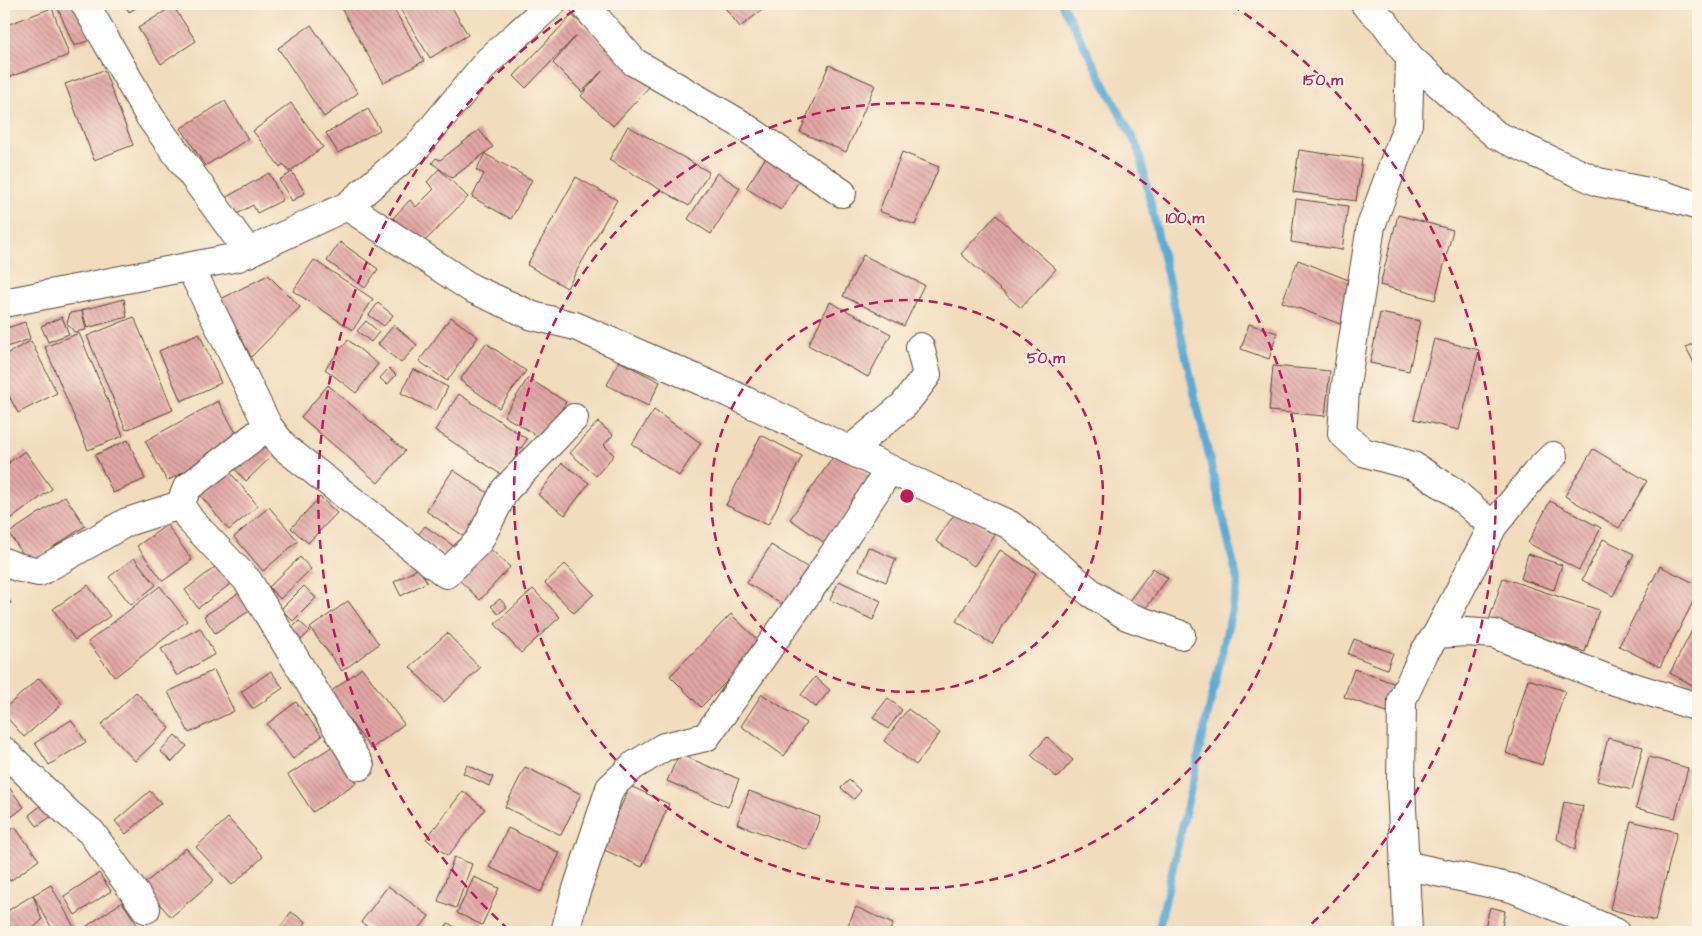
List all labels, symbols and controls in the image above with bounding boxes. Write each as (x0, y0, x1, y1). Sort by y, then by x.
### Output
text: 150 m (1303, 70, 1343, 91)
text: 100 m (1166, 208, 1205, 229)
text: 50 m (1027, 348, 1065, 369)
centre of rings (898, 487, 916, 505)

